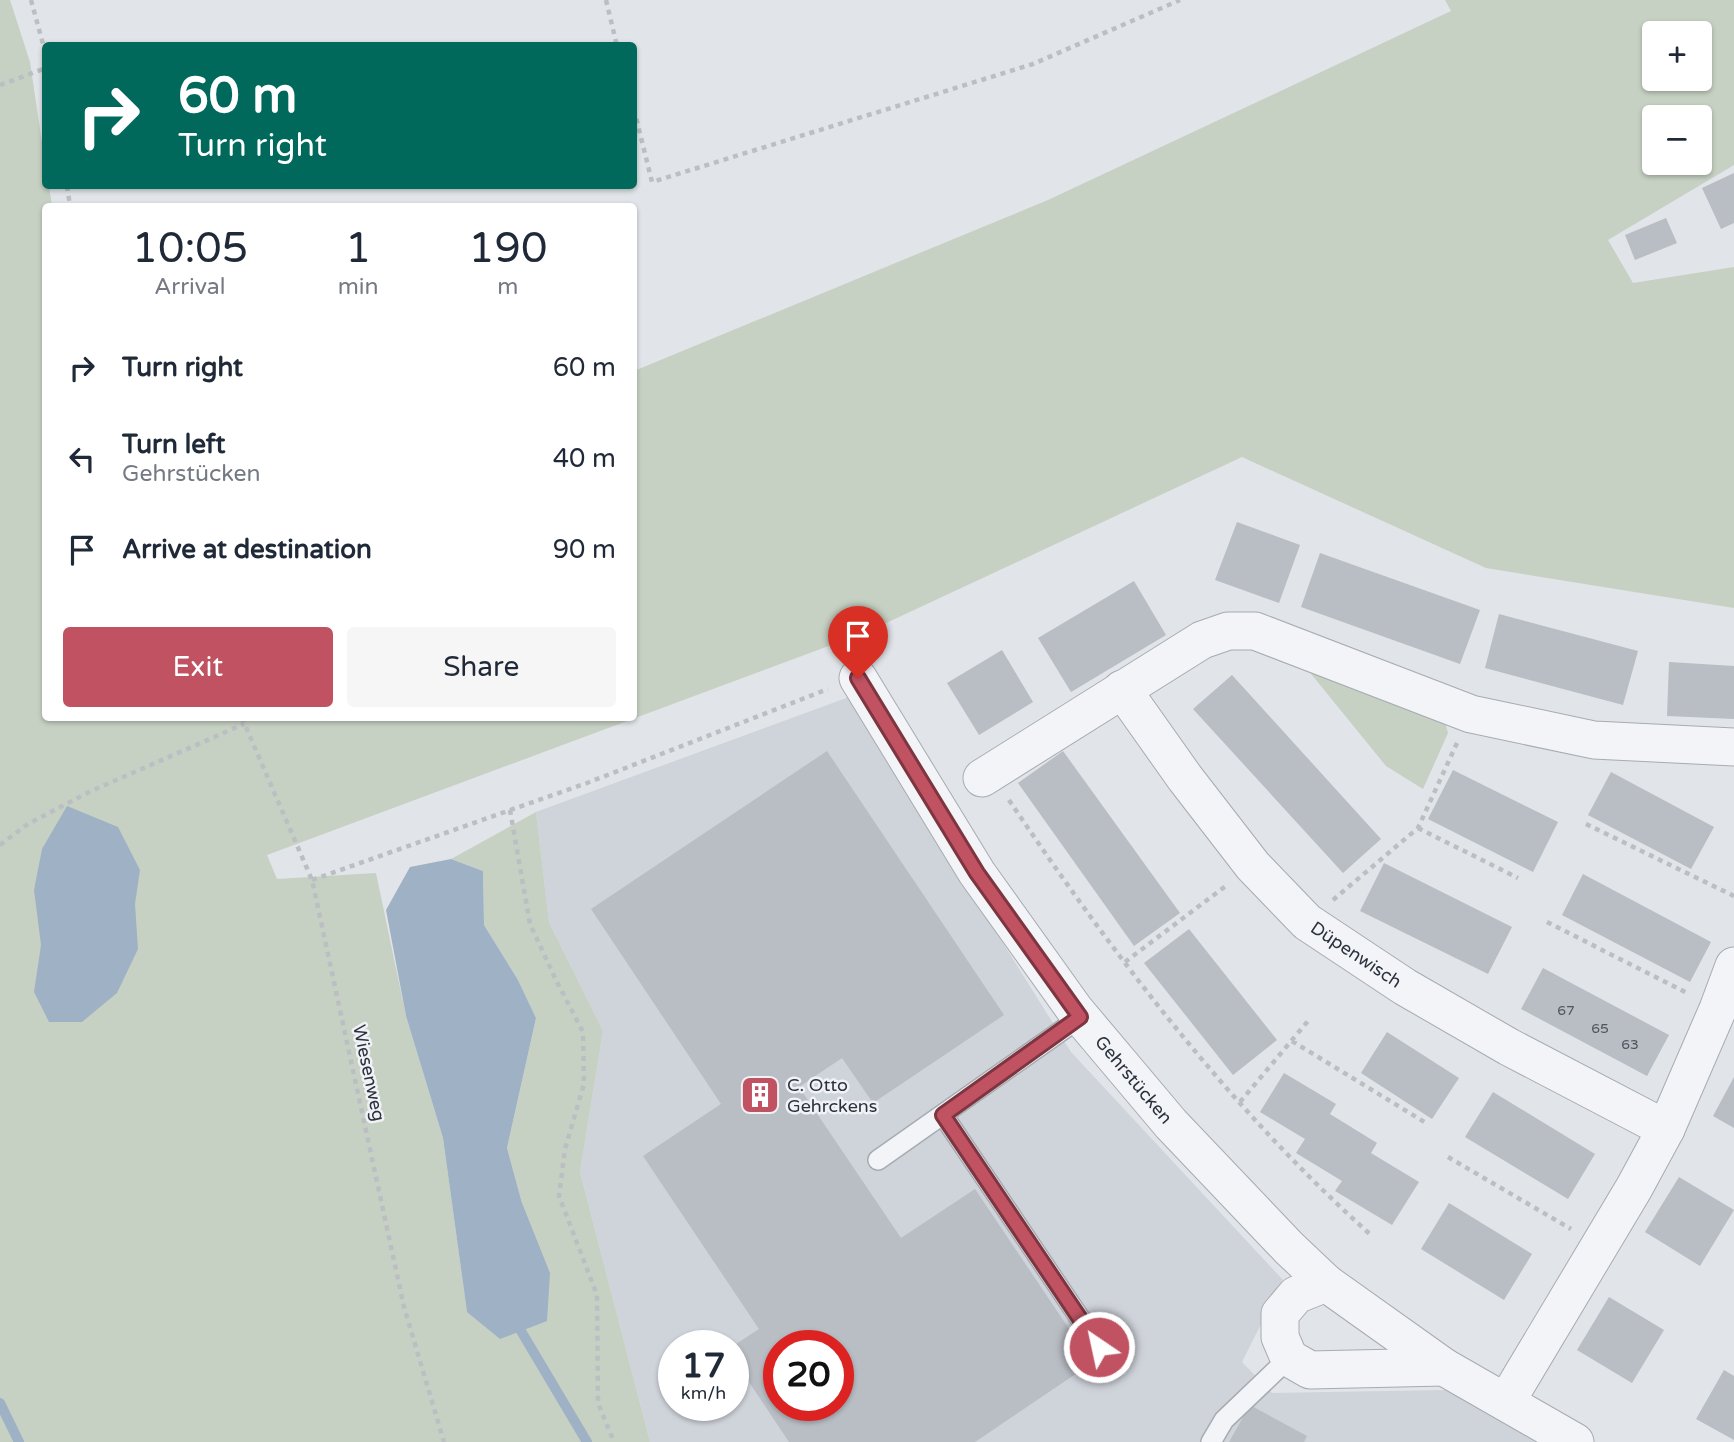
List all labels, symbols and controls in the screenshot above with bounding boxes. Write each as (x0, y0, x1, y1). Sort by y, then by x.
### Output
map controls (1642, 21, 1712, 175)
button: + (1642, 21, 1712, 91)
text: 60 m (178, 67, 297, 126)
icon: right (63, 70, 154, 161)
button: − (1642, 105, 1712, 175)
text: Turn right (178, 127, 327, 165)
text: 10:05 (132, 223, 248, 274)
text: 1 (345, 223, 371, 274)
text: 190 (468, 223, 547, 274)
text: Arrival (154, 273, 225, 301)
text: min (338, 273, 379, 301)
text: m (497, 273, 518, 301)
icon: right (63, 349, 101, 387)
text: Turn right (122, 352, 243, 383)
text: 60 m (553, 352, 616, 383)
text: Turn left (122, 429, 225, 460)
icon: left (63, 440, 101, 478)
text: 40 m (553, 443, 616, 474)
text: Gehrstücken (122, 460, 261, 488)
icon: arrive (63, 531, 101, 569)
text: Arrive at destination (122, 534, 372, 565)
text: 90 m (553, 534, 616, 565)
pin (828, 606, 888, 678)
icon: arrive (839, 617, 877, 655)
button: Exit (63, 627, 333, 707)
button: Share (347, 627, 616, 707)
street label: Düpenwisch (1306, 916, 1406, 993)
house number: 67 (1557, 1002, 1575, 1019)
house number: 65 (1591, 1020, 1609, 1037)
street label: Wiesenweg (348, 1023, 390, 1123)
street label: Gehrstücken (1090, 1031, 1177, 1128)
house number: 63 (1621, 1036, 1639, 1053)
building icon: C. Otto Gehrckens (739, 1074, 781, 1116)
place label: C. Otto Gehrckens (787, 1074, 877, 1117)
position arrow (1062, 1310, 1136, 1384)
speed limit sign: 20 (763, 1330, 854, 1421)
text: 17 (682, 1345, 725, 1387)
text: km/h (681, 1382, 726, 1404)

